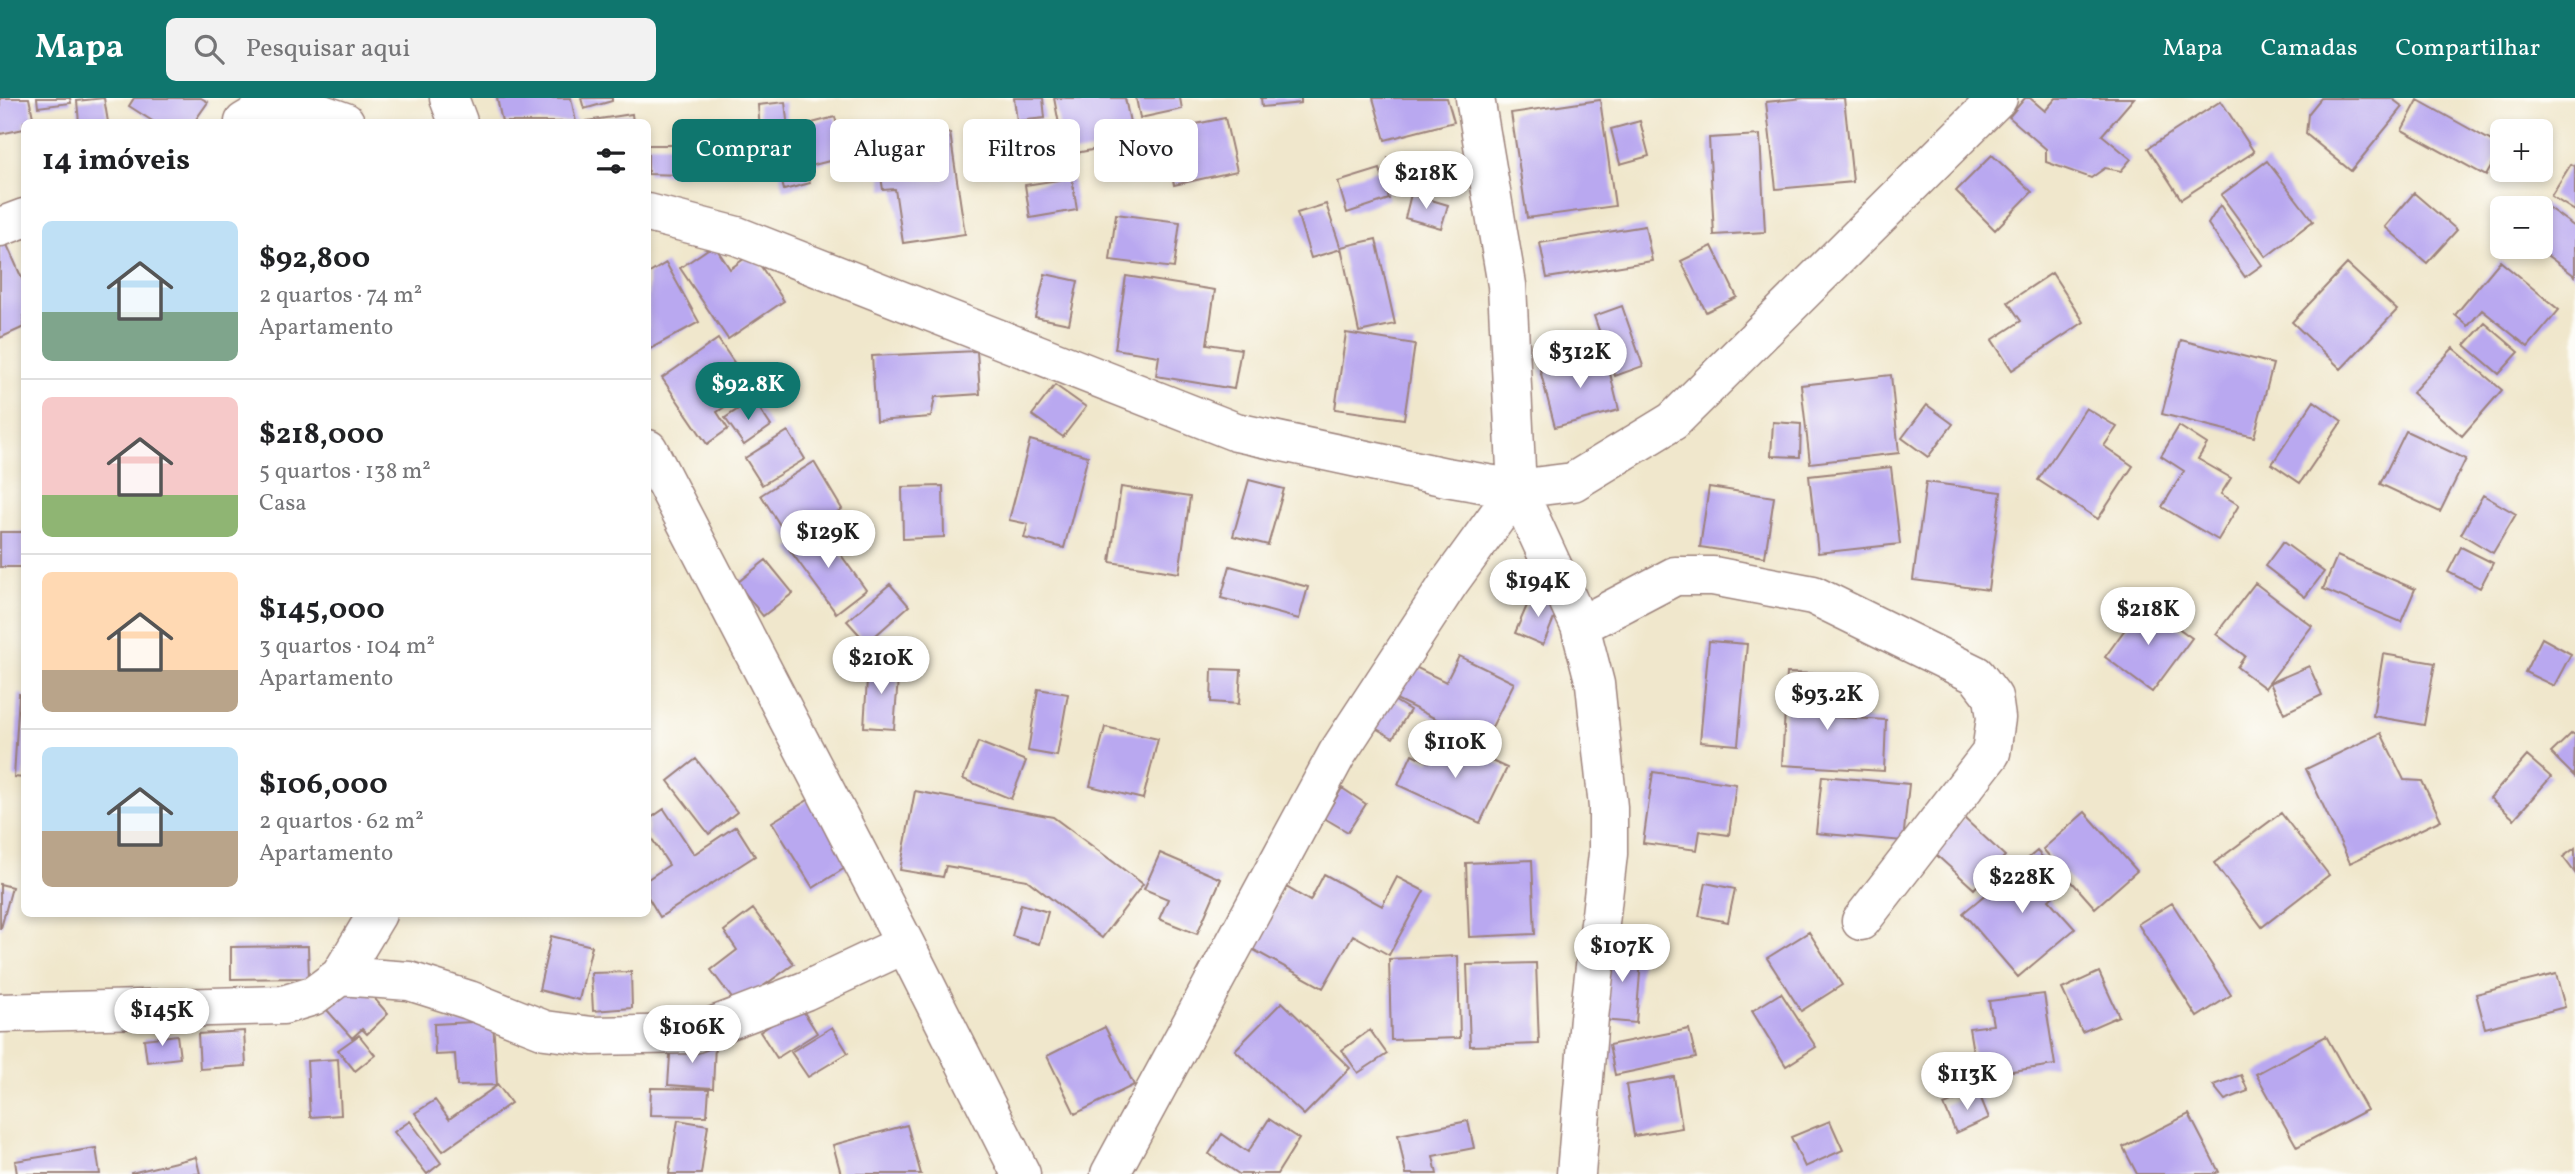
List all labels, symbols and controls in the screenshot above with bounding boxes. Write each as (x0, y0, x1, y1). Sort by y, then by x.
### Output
search box (166, 18, 656, 81)
text: Mapa (35, 26, 124, 72)
icon: search (190, 30, 228, 68)
text: Pesquisar aqui (246, 31, 410, 67)
text: Mapa (2163, 32, 2223, 66)
text: Camadas (2261, 32, 2357, 66)
text: Compartilhar (2395, 32, 2540, 66)
chip: Comprar (672, 119, 816, 182)
chip: Alugar (830, 119, 949, 182)
chip: Filtros (963, 119, 1080, 182)
chip: Novo (1094, 119, 1198, 182)
map controls (2490, 119, 2553, 259)
button: + (2490, 119, 2553, 182)
text: 14 imóveis (42, 140, 190, 182)
icon: filters (592, 142, 630, 180)
pin: $218K (1377, 152, 1475, 211)
text: $218K (1394, 158, 1458, 190)
button: − (2490, 196, 2553, 259)
text: $92,800 (259, 238, 370, 280)
icon: home (98, 249, 182, 333)
text: 2 quartos · 74 m² (259, 280, 422, 312)
text: Apartamento (259, 312, 393, 344)
pin: $312K (1531, 330, 1629, 390)
text: $312K (1549, 337, 1611, 369)
pin: $92.8K (691, 362, 805, 422)
text: $92.8K (711, 369, 785, 401)
text: $218,000 (259, 414, 384, 456)
icon: home (98, 425, 182, 509)
text: 5 quartos · 138 m² (259, 456, 431, 488)
text: Casa (259, 488, 307, 520)
pin: $129K (779, 510, 877, 570)
text: $129K (796, 517, 860, 549)
pin: $194K (1489, 560, 1587, 619)
text: $194K (1506, 566, 1570, 598)
pin: $218K (2099, 588, 2197, 647)
text: $145,000 (259, 589, 385, 631)
text: $218K (2116, 594, 2180, 626)
icon: home (98, 600, 182, 684)
text: 3 quartos · 104 m² (259, 631, 435, 663)
pin: $210K (832, 636, 930, 696)
text: $210K (849, 643, 913, 675)
text: Apartamento (259, 663, 393, 695)
pin: $93.2K (1770, 672, 1884, 732)
text: $93.2K (1791, 679, 1863, 711)
pin: $110K (1406, 720, 1504, 780)
text: $110K (1424, 727, 1486, 759)
text: $106,000 (259, 764, 388, 806)
icon: home (98, 775, 182, 859)
text: 2 quartos · 62 m² (259, 806, 424, 838)
text: Apartamento (259, 838, 393, 870)
pin: $228K (1973, 856, 2071, 915)
text: $228K (1989, 862, 2055, 894)
pin: $107K (1573, 924, 1671, 984)
text: $107K (1590, 931, 1654, 963)
pin: $145K (113, 988, 211, 1048)
text: $145K (130, 995, 194, 1027)
pin: $106K (643, 1006, 741, 1065)
text: $106K (659, 1012, 725, 1044)
pin: $113K (1918, 1052, 2016, 1112)
text: $113K (1937, 1059, 1997, 1091)

